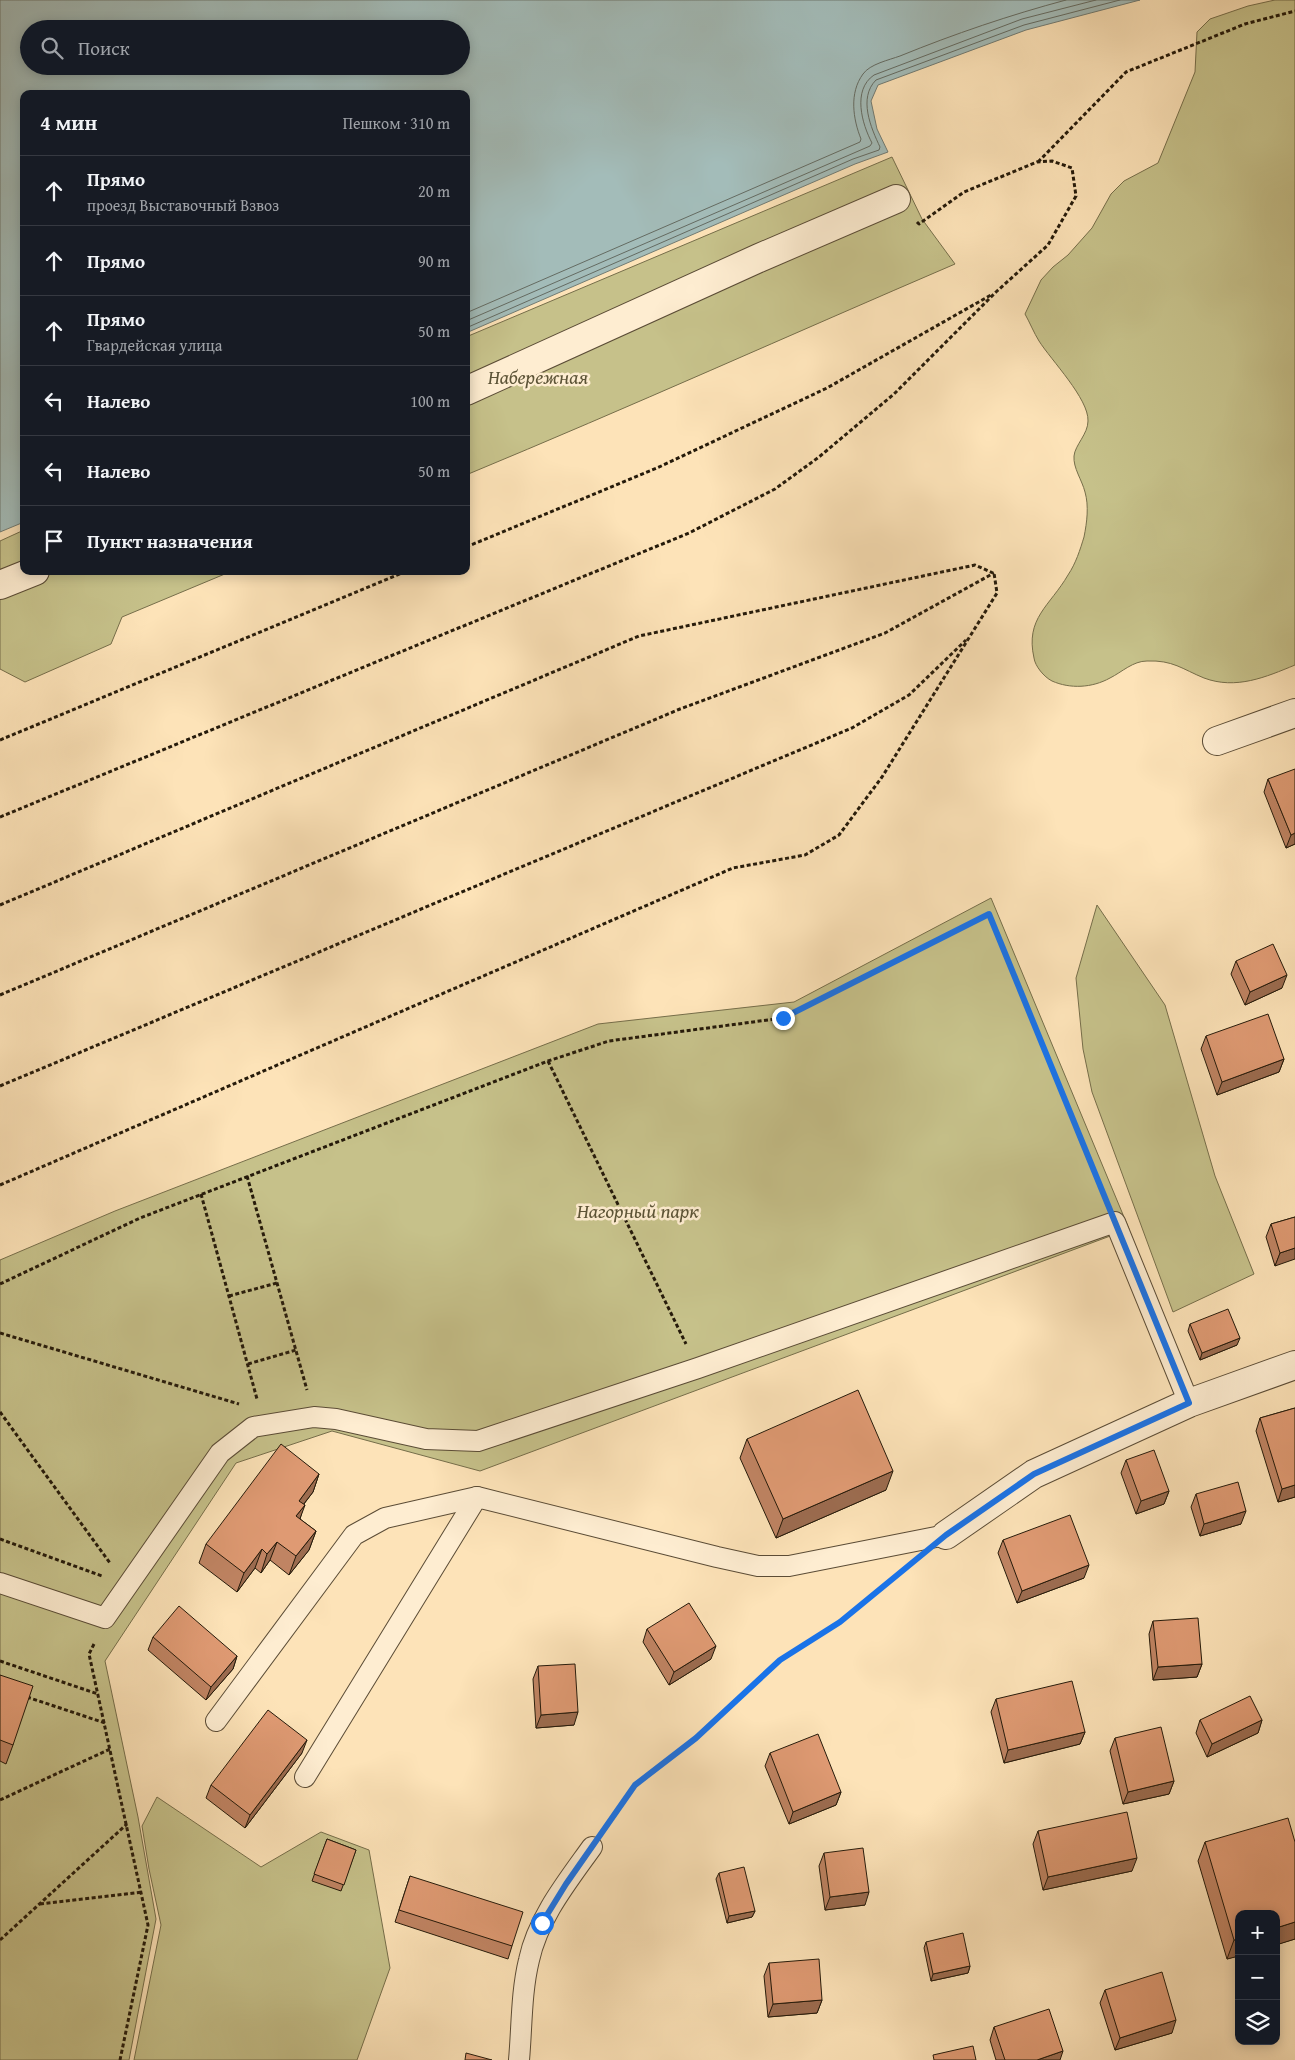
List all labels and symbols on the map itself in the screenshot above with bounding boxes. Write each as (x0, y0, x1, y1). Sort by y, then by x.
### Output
park label: Набережная (488, 362, 588, 391)
route end (772, 1007, 795, 1030)
park label: Нагорный парк (577, 1196, 699, 1225)
route start (531, 1912, 554, 1935)

